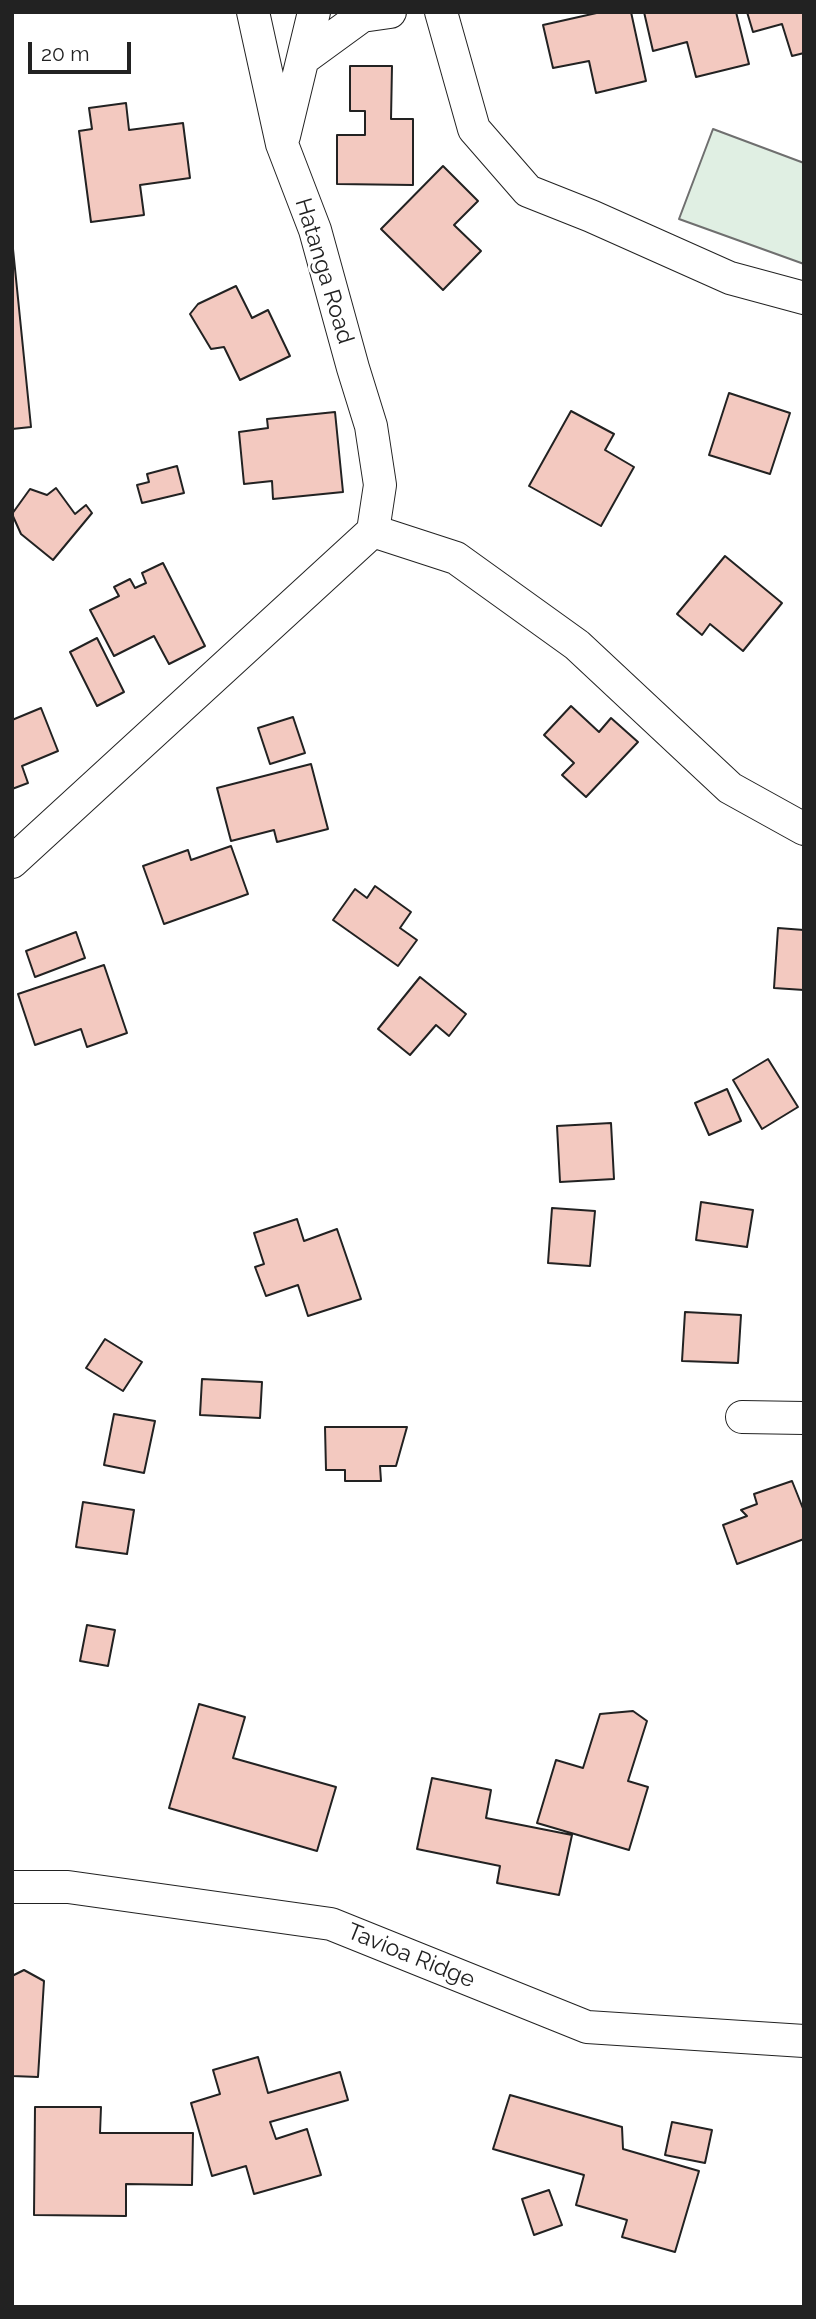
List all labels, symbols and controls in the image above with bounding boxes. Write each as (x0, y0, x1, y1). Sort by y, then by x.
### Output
scale bar (32, 28, 135, 72)
text: 20 m (41, 41, 89, 66)
street label: Hatanga Road (289, 195, 359, 347)
street label: Tavioa Ridge (343, 1918, 479, 1994)

